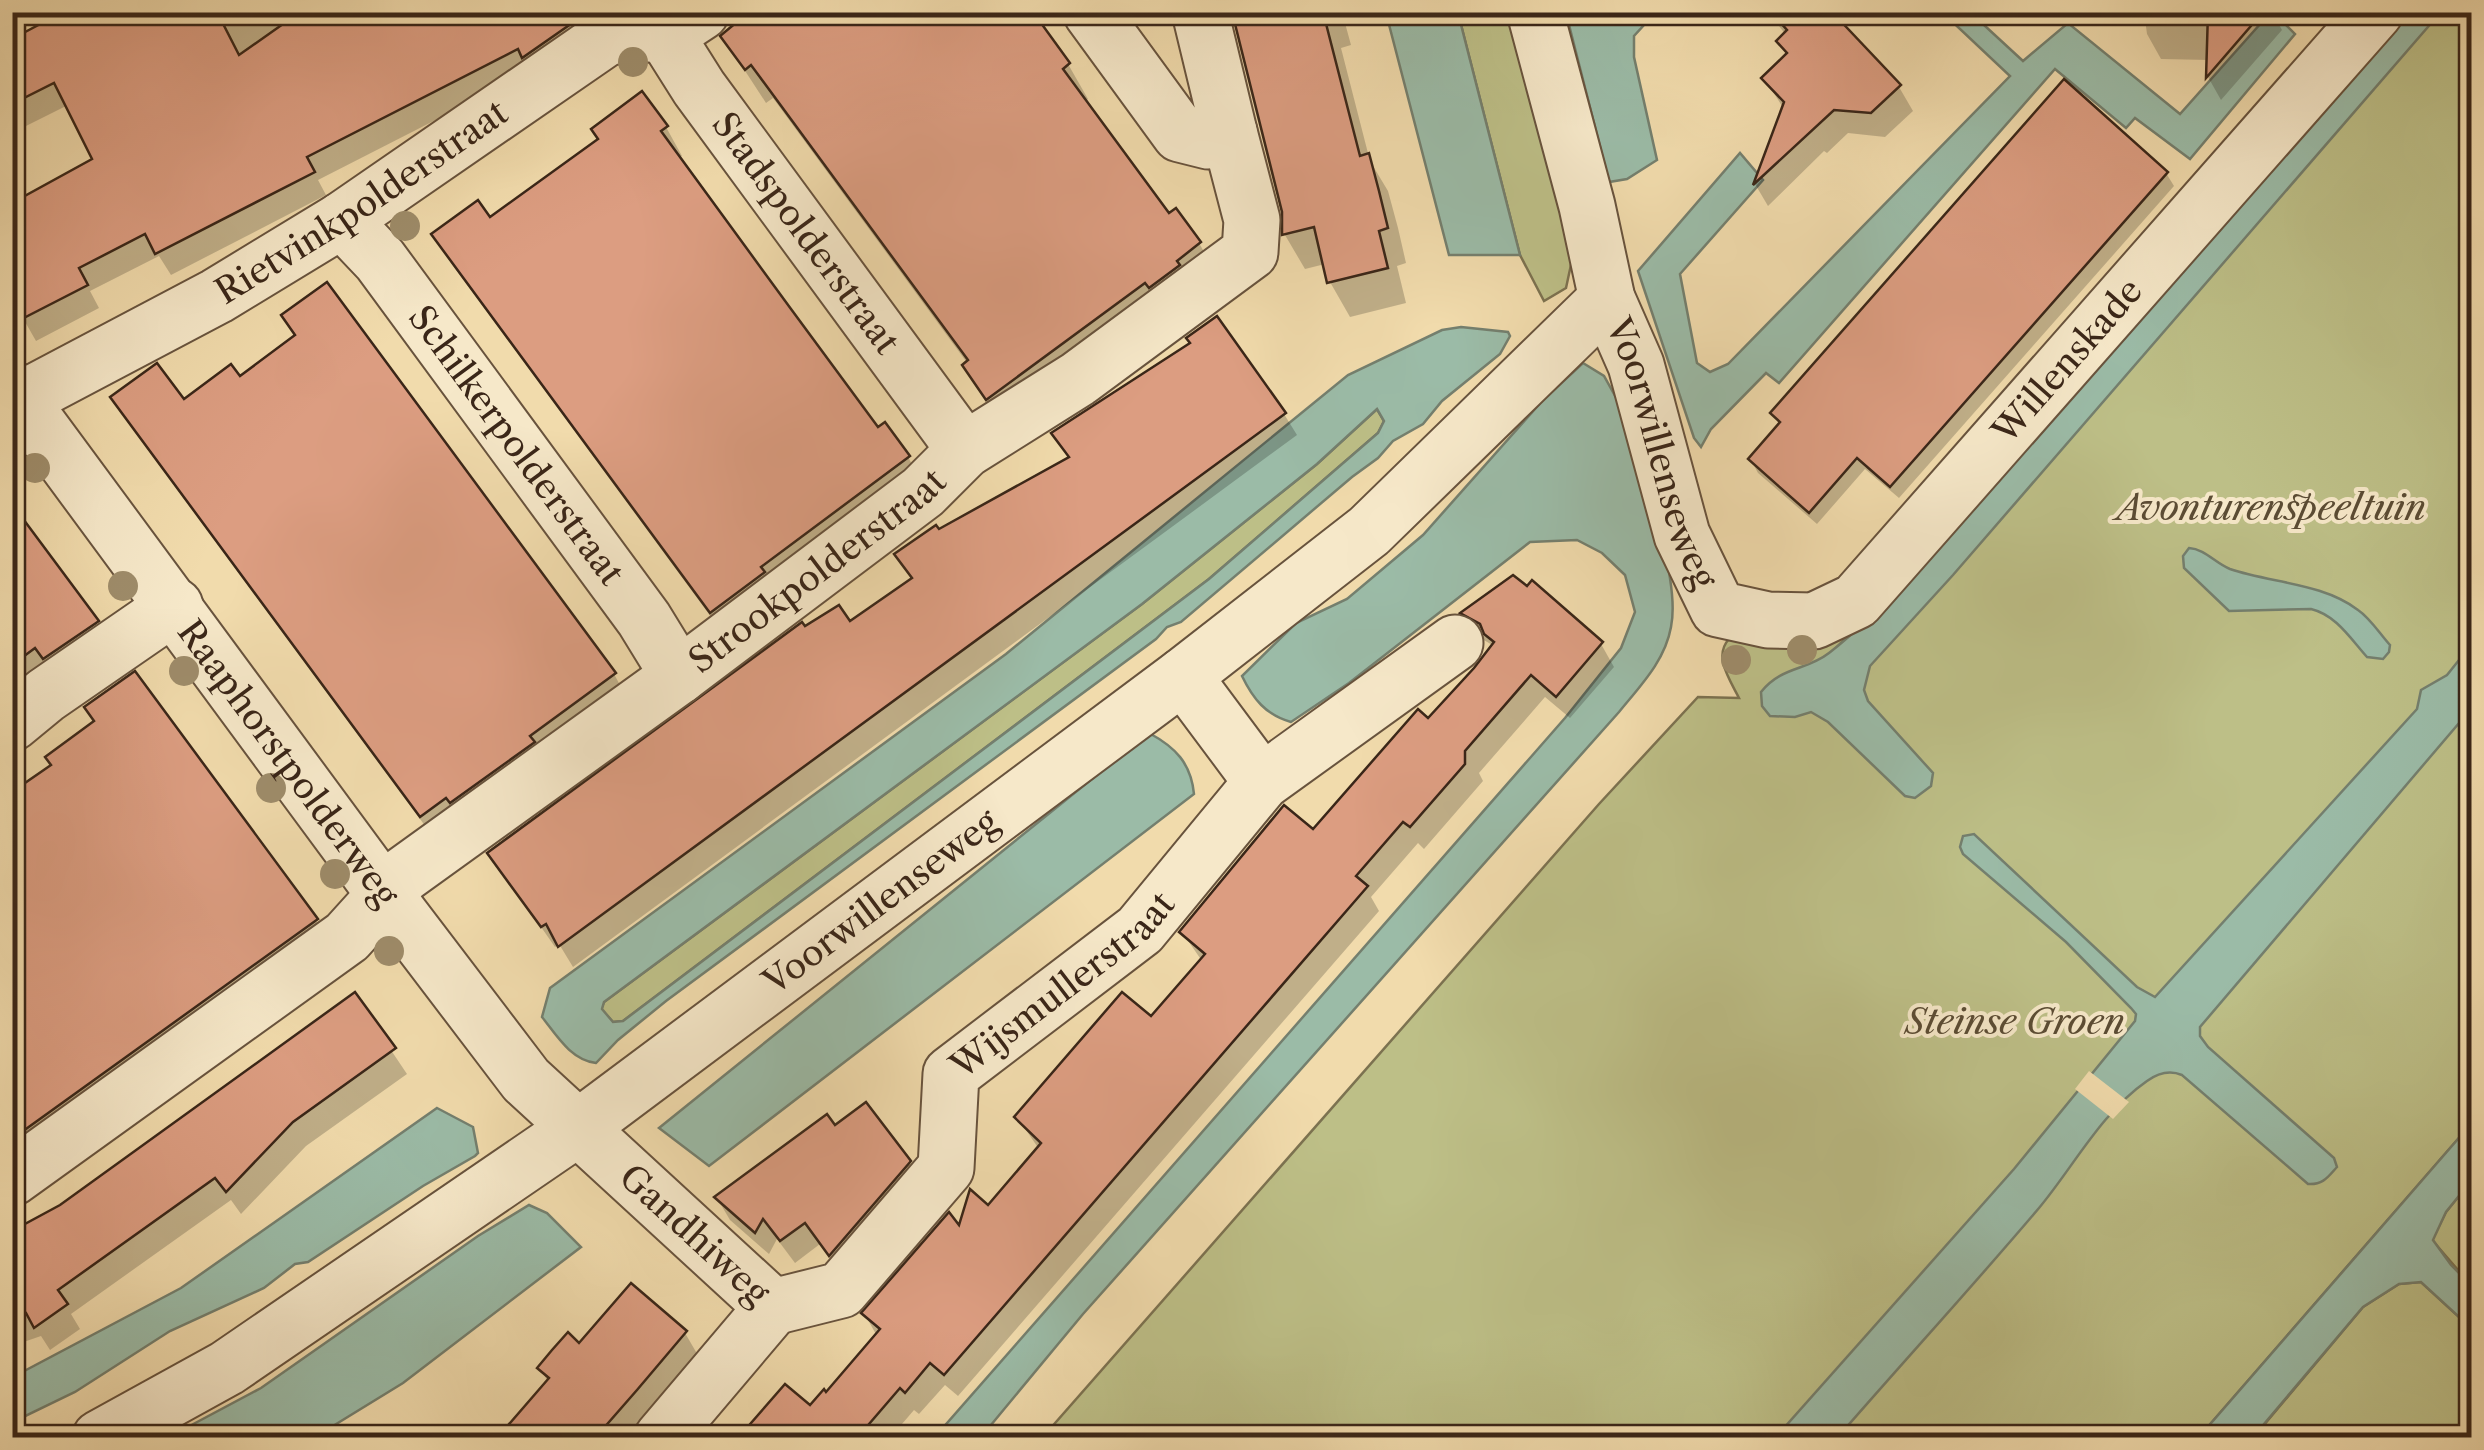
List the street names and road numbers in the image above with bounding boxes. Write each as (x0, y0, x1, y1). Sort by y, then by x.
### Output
street label: Rietvinkpolderstraat (207, 90, 516, 313)
street label: Stadspolderstraat (703, 104, 909, 362)
street label: Willenskade (1982, 269, 2151, 453)
street label: Schilkerpolderstraat (400, 297, 634, 593)
street label: Voorwillenseweg (1597, 310, 1727, 596)
street label: Strookpolderstraat (680, 459, 955, 682)
street label: Raaphorstpolderweg (169, 611, 408, 915)
street label: Voorwillenseweg (754, 799, 1007, 1004)
street label: Wijsmullerstraat (941, 883, 1184, 1088)
street label: Gandhiweg (611, 1155, 779, 1314)

